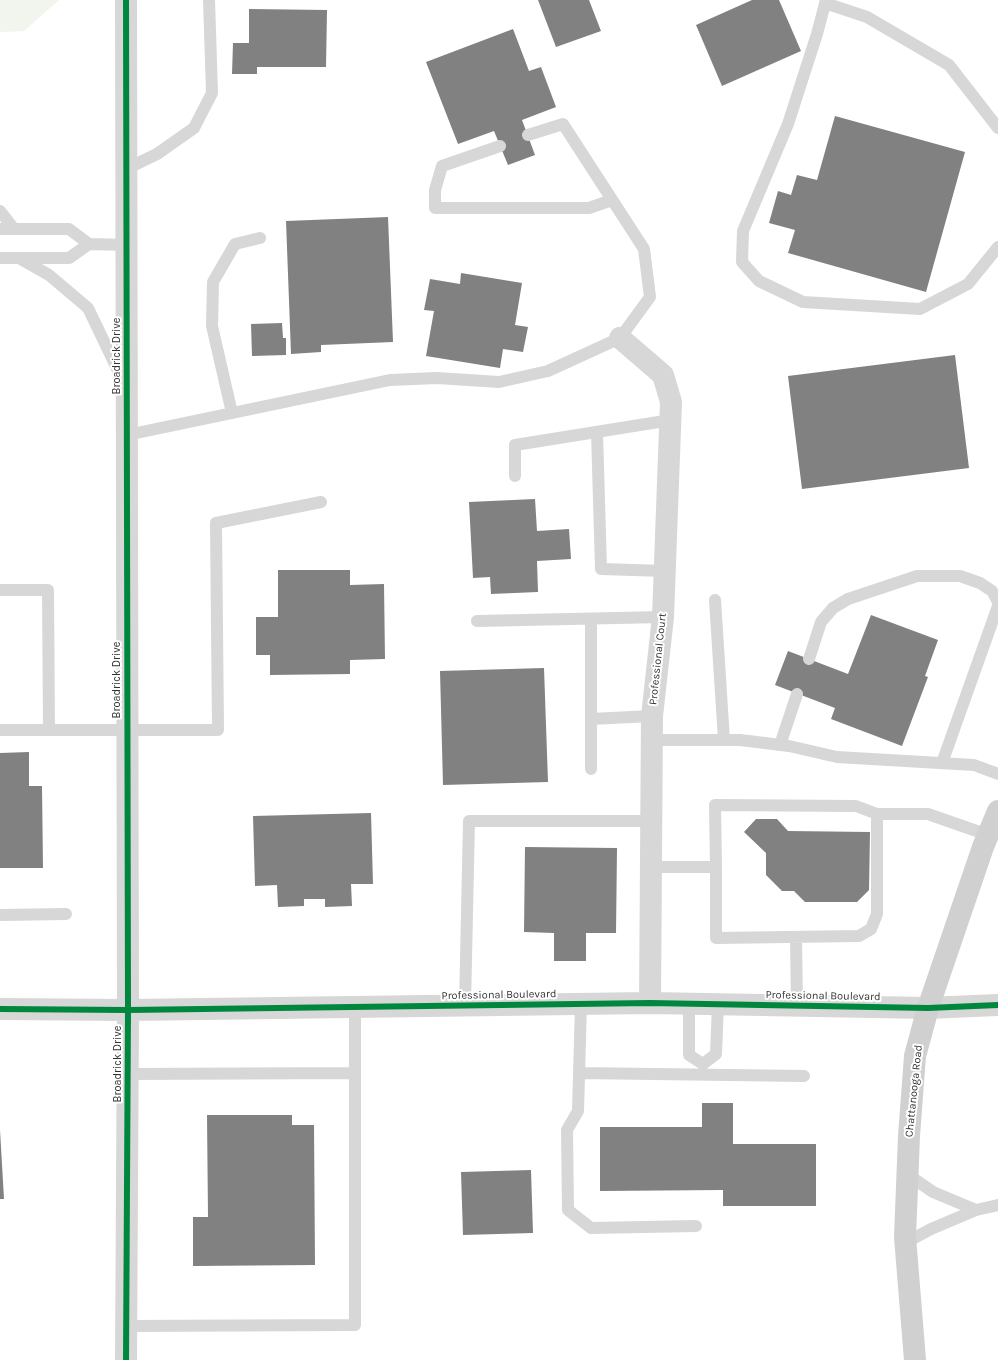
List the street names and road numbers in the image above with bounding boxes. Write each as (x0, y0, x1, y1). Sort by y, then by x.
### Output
street label: Broadrick Drive (110, 318, 124, 394)
street label: Professional Court (647, 612, 669, 706)
street label: Broadrick Drive (110, 642, 124, 718)
street label: Professional Boulevard (441, 987, 557, 1003)
street label: Professional Boulevard (765, 988, 881, 1004)
street label: Broadrick Drive (111, 1026, 125, 1102)
street label: Chattanooga Road (903, 1044, 925, 1138)

